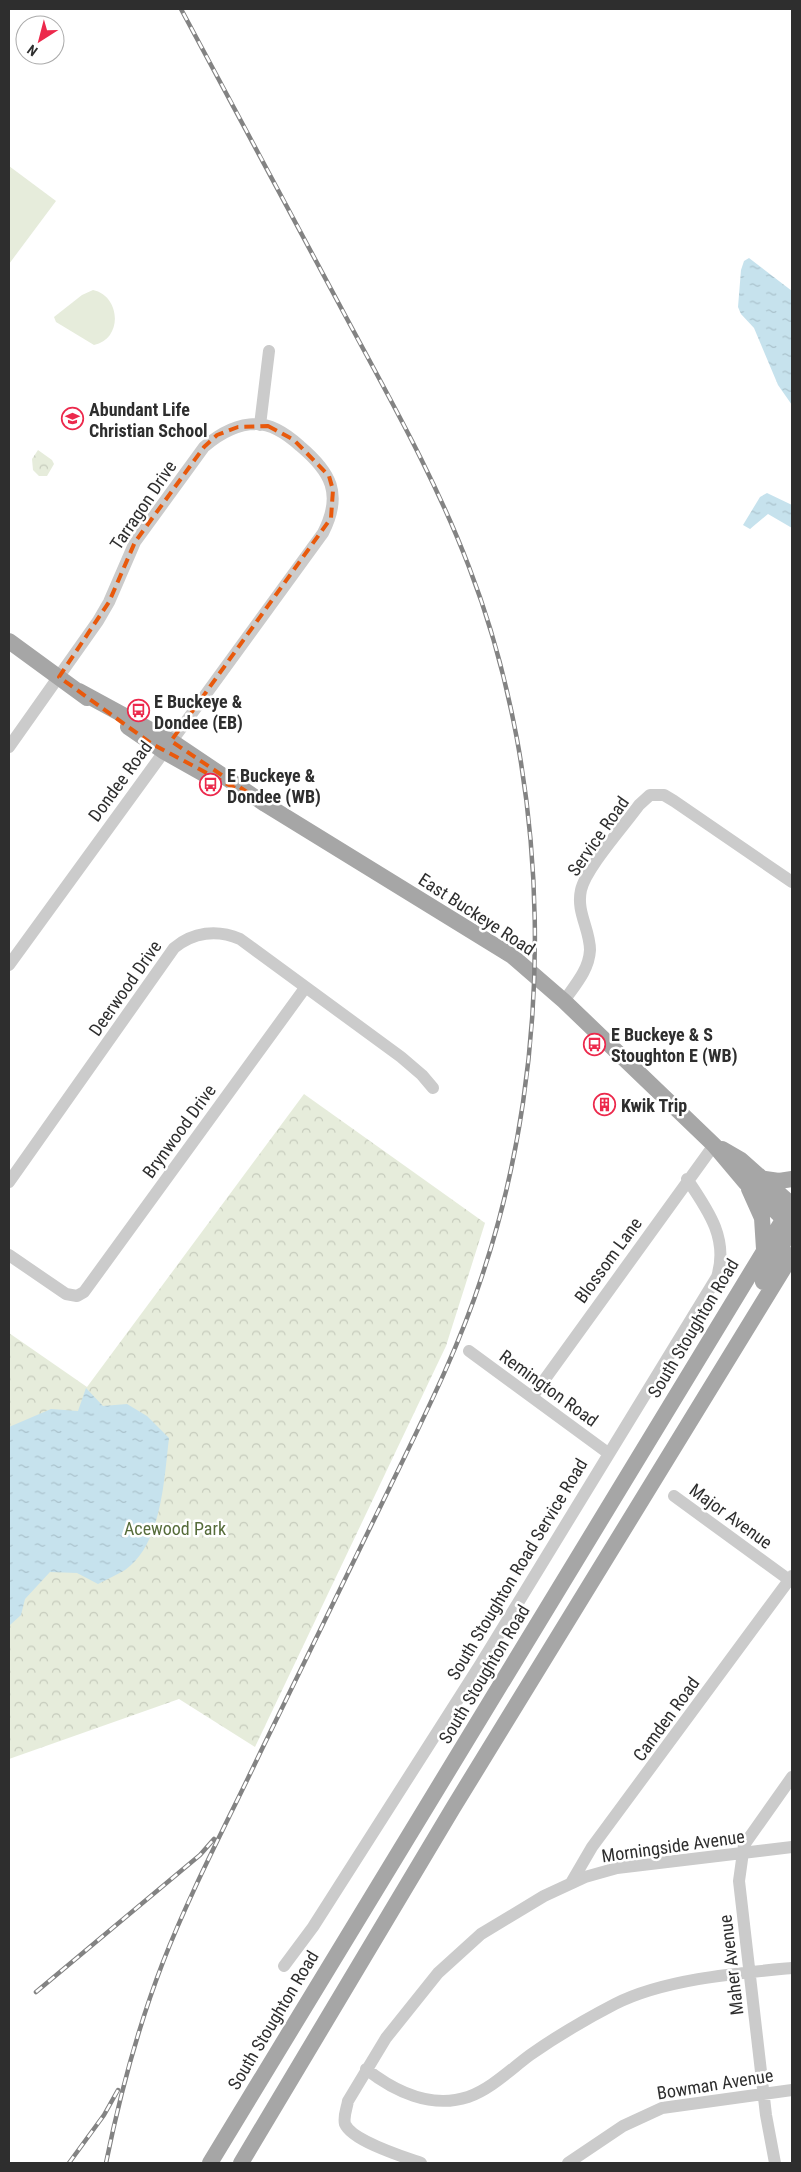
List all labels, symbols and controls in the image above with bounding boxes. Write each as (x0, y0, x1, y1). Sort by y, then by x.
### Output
north arrow (15, 15, 65, 65)
text: N (24, 42, 41, 60)
place label: Abundant Life Christian School (89, 399, 208, 441)
school or university icon: Abundant Life Christian School (61, 407, 85, 431)
street label: Tarragon Drive (106, 456, 180, 554)
place label: E Buckeye & Dondee (EB) (154, 691, 243, 734)
bus stop icon: E Buckeye & Dondee (EB) (126, 699, 150, 723)
street label: Dondee Road (84, 737, 156, 825)
place label: E Buckeye & Dondee (WB) (227, 765, 321, 808)
bus stop icon: E Buckeye & Dondee (WB) (199, 773, 223, 797)
street label: Service Road (563, 792, 633, 880)
street label: East Buckeye Road (415, 869, 539, 959)
street label: Deerwood Drive (84, 936, 166, 1040)
place label: E Buckeye & S Stoughton E (WB) (611, 1024, 737, 1067)
bus stop icon: E Buckeye & S Stoughton E (WB) (583, 1032, 607, 1056)
street label: Brynwood Drive (138, 1080, 220, 1182)
building icon: Kwik Trip (593, 1093, 617, 1117)
place label: Kwik Trip (621, 1095, 687, 1116)
street label: Blossom Lane (570, 1213, 646, 1307)
street label: South Stoughton Road (643, 1255, 743, 1401)
street label: Remington Road (496, 1345, 602, 1431)
street label: South Stoughton Road Service Road (442, 1454, 592, 1684)
street label: Major Avenue (686, 1479, 776, 1553)
park label: Acewood Park (124, 1518, 226, 1539)
street label: South Stoughton Road (434, 1601, 534, 1747)
street label: Camden Road (628, 1673, 704, 1765)
street label: Morningside Avenue (600, 1826, 746, 1866)
street label: Maher Avenue (714, 1914, 748, 2016)
street label: South Stoughton Road (223, 1947, 323, 2093)
street label: Bowman Avenue (655, 2064, 775, 2104)

